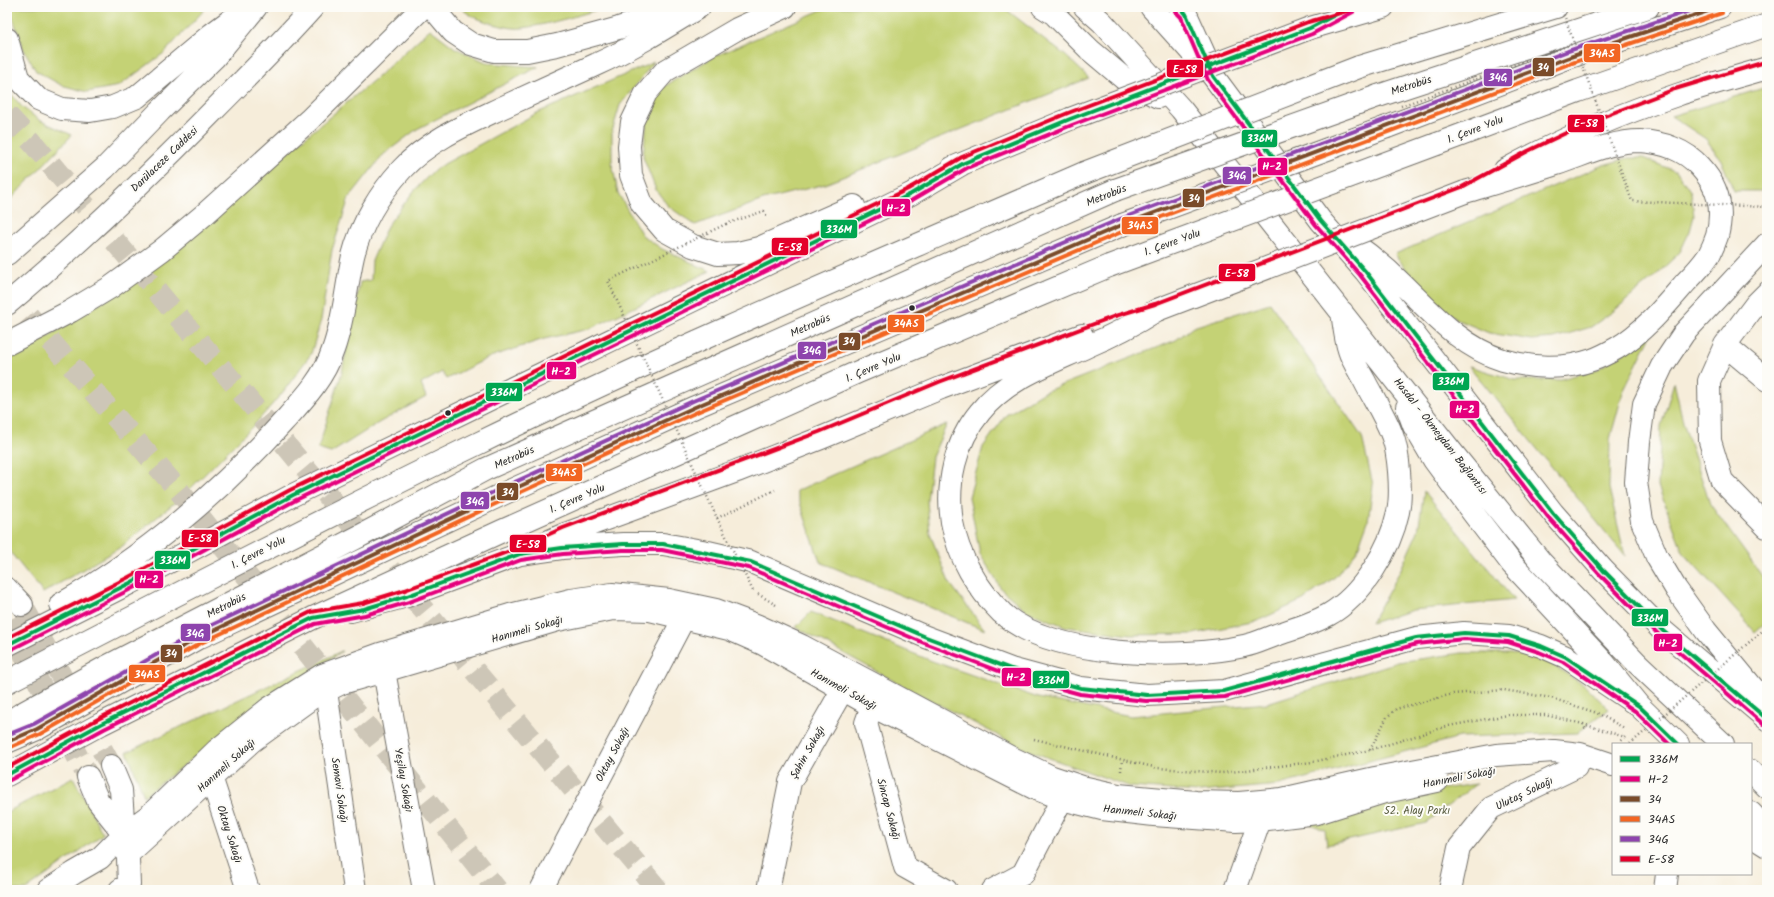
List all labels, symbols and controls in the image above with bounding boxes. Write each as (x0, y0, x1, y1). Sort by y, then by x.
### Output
line badge: 34AS (1583, 43, 1621, 63)
text: 34AS (1588, 45, 1615, 63)
line badge: 34 (1532, 57, 1555, 77)
line badge: E-58 (1166, 59, 1204, 78)
text: 34 (1536, 59, 1549, 77)
text: E-58 (1173, 61, 1197, 79)
line badge: 34G (1483, 68, 1513, 87)
text: 34G (1488, 69, 1507, 87)
street label: Metrobüs (1388, 71, 1434, 101)
street label: 1. Çevre Yolu (1445, 111, 1507, 149)
line badge: E-58 (1567, 114, 1605, 133)
text: E-58 (1574, 115, 1598, 133)
street label: Darülaceze Caddesi (127, 122, 203, 197)
line badge: 336M (1241, 129, 1278, 148)
text: 336M (1246, 130, 1274, 148)
line badge: H-2 (1257, 157, 1288, 176)
text: H-2 (1262, 158, 1282, 176)
line badge: 34G (1222, 166, 1252, 185)
text: 34G (1227, 167, 1246, 185)
street label: Metrobüs (1083, 180, 1130, 212)
line badge: 34 (1182, 188, 1205, 208)
text: 34 (1187, 190, 1200, 208)
line badge: H-2 (881, 198, 911, 217)
text: H-2 (886, 200, 906, 218)
line badge: 34AS (1121, 216, 1159, 235)
text: 34AS (1126, 217, 1153, 235)
line badge: 336M (820, 219, 858, 239)
text: 336M (825, 221, 853, 239)
street label: 1. Çevre Yolu (1142, 224, 1204, 261)
line badge: E-58 (771, 237, 809, 256)
text: E-58 (778, 239, 802, 257)
line badge: E-58 (1218, 263, 1256, 282)
text: E-58 (1225, 265, 1249, 283)
unlabelled marker (907, 303, 917, 313)
street label: Metrobüs (787, 309, 834, 343)
line badge: 34AS (887, 314, 925, 333)
text: 34AS (892, 315, 919, 333)
line badge: 34 (838, 332, 861, 351)
text: 34 (842, 333, 855, 351)
line badge: 34G (797, 341, 827, 360)
text: 34G (802, 342, 821, 360)
street label: 1. Çevre Yolu (843, 348, 905, 388)
line badge: H-2 (546, 361, 577, 380)
text: H-2 (551, 363, 571, 381)
line badge: 336M (1432, 372, 1470, 391)
text: 336M (1437, 373, 1465, 391)
street label: Hasdal - Okmeydanı Bağlantısı (1389, 374, 1492, 499)
line badge: 336M (485, 382, 523, 402)
text: 336M (490, 384, 518, 402)
line badge: H-2 (1449, 400, 1480, 419)
text: H-2 (1455, 401, 1475, 419)
unlabelled marker (443, 408, 453, 418)
street label: Metrobüs (491, 441, 538, 475)
line badge: 34AS (545, 463, 583, 482)
text: 34AS (550, 464, 577, 482)
street label: 1. Çevre Yolu (547, 479, 609, 519)
line badge: 34 (496, 482, 519, 501)
text: 34 (501, 484, 514, 502)
line badge: 34G (460, 491, 490, 510)
text: 34G (465, 493, 484, 511)
line badge: E-58 (181, 529, 219, 548)
text: E-58 (188, 530, 212, 548)
street label: 1. Çevre Yolu (228, 531, 289, 574)
line badge: E-58 (509, 534, 547, 553)
text: E-58 (516, 536, 540, 554)
line badge: 336M (154, 550, 191, 570)
text: 336M (159, 552, 187, 570)
line badge: H-2 (134, 570, 164, 589)
text: H-2 (139, 571, 159, 589)
street label: Metrobüs (204, 588, 250, 624)
line badge: 336M (1631, 608, 1669, 627)
text: 336M (1636, 610, 1664, 628)
street label: Hanımeli Sokağı (489, 611, 565, 649)
line badge: 34G (180, 623, 211, 642)
text: 34G (185, 625, 204, 643)
line badge: H-2 (1653, 633, 1683, 652)
text: H-2 (1658, 635, 1678, 653)
line badge: 34 (160, 644, 183, 663)
text: 34 (164, 645, 177, 663)
line badge: 34AS (128, 664, 166, 683)
street label: Hanımeli Sokağı (807, 664, 880, 716)
text: 34AS (133, 666, 160, 684)
line badge: H-2 (1001, 667, 1032, 687)
text: H-2 (1006, 669, 1026, 687)
line badge: 336M (1032, 670, 1070, 689)
text: 336M (1037, 672, 1065, 690)
street label: Şahin Sokağı (785, 722, 830, 783)
street label: Oktay Sokağı (591, 724, 635, 785)
street label: Hanımeli Sokağı (193, 734, 260, 797)
legend (1612, 743, 1752, 875)
street label: Yeşilay Sokağı (388, 747, 418, 814)
text: 336M (1648, 750, 1678, 769)
street label: Semavi Sokağı (326, 756, 353, 824)
street label: Hanımeli Sokağı (1421, 762, 1497, 794)
text: H-2 (1648, 770, 1669, 789)
street label: Ulutaş Sokağı (1493, 772, 1556, 816)
street label: Sincap Sokağı (871, 776, 905, 842)
text: 34 (1648, 790, 1662, 809)
street label: Hanımeli Sokağı (1102, 800, 1178, 826)
park label: 52. Alay Parkı (1384, 802, 1450, 820)
street label: Oktay Sokağı (211, 803, 247, 866)
text: 34AS (1648, 810, 1676, 829)
text: 34G (1648, 830, 1669, 849)
text: E-58 (1648, 850, 1675, 869)

